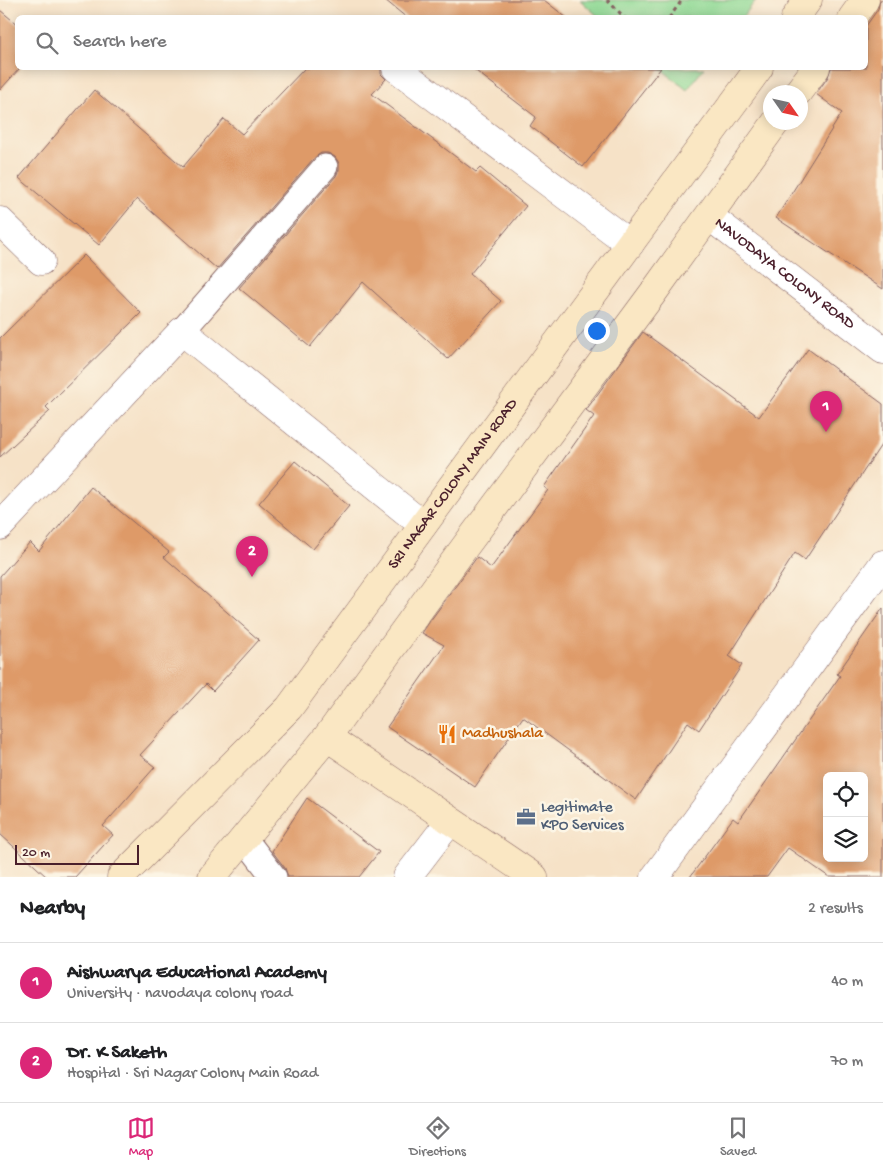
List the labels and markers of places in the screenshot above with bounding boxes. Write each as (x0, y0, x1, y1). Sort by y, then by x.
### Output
pin: 1 (810, 391, 842, 432)
pin: 2 (236, 536, 268, 577)
restaurant icon: Madhushala (436, 723, 458, 745)
place label: Madhushala (462, 725, 544, 744)
place label: Legitimate KPO Services (541, 799, 625, 836)
office icon: Legitimate KPO Services (515, 806, 537, 828)

